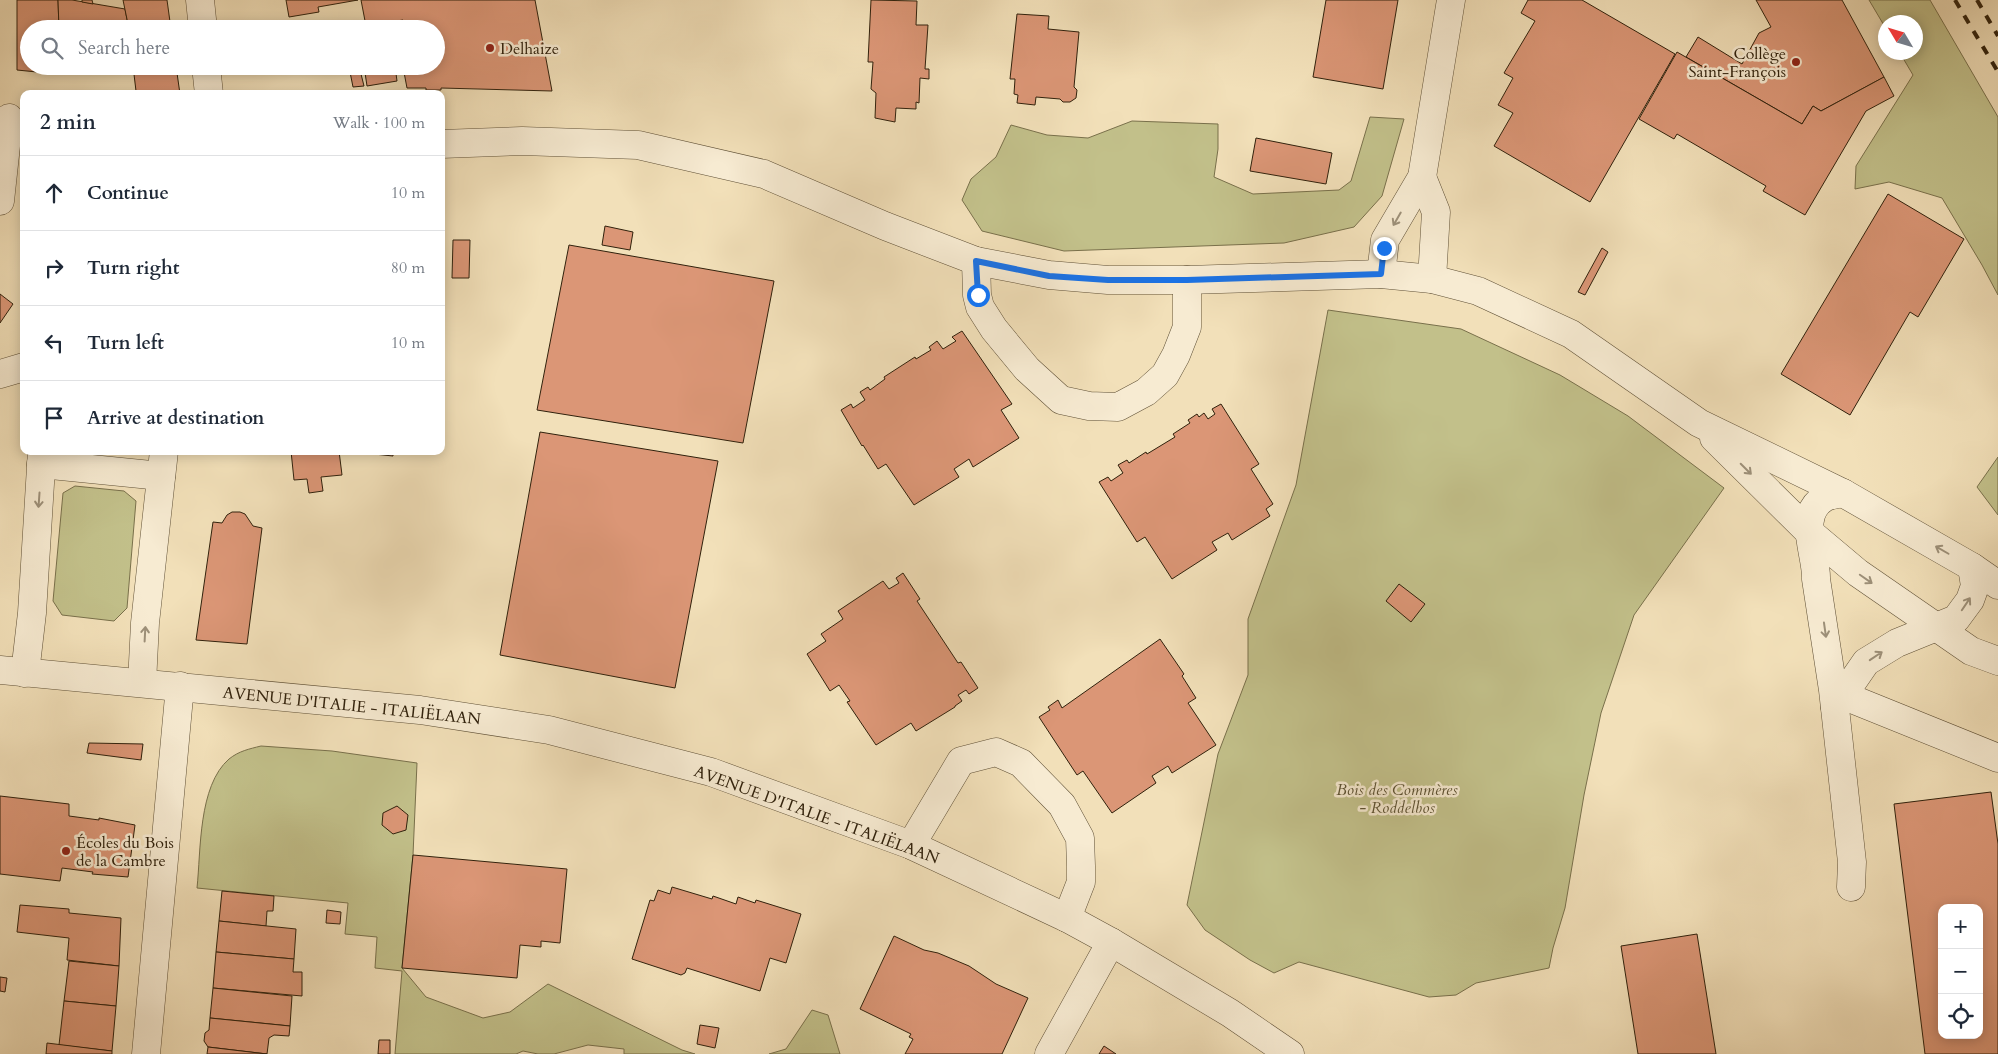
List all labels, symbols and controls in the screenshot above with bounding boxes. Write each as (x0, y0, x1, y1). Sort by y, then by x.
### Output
north arrow (1878, 15, 1923, 60)
search box (20, 20, 445, 75)
icon: search (38, 34, 66, 62)
text: Search here (78, 35, 170, 61)
place label: Delhaize (500, 38, 559, 60)
marker: Delhaize (484, 42, 496, 54)
place label: Collège Saint-François (1689, 43, 1786, 83)
marker: Collège Saint-François (1790, 56, 1802, 68)
text: 2 min (40, 108, 96, 137)
text: Walk · 100 m (333, 112, 425, 134)
icon: ahead (40, 179, 68, 207)
text: Continue (87, 180, 169, 206)
text: 10 m (391, 182, 425, 204)
one-way arrow (1392, 211, 1402, 225)
route end (1373, 237, 1396, 260)
icon: right (40, 254, 68, 282)
text: Turn right (87, 255, 179, 281)
text: 80 m (391, 257, 425, 279)
route start (967, 284, 990, 307)
icon: left (40, 329, 68, 357)
text: Turn left (87, 330, 164, 356)
text: 10 m (391, 332, 425, 354)
icon: arrive (40, 404, 68, 432)
text: Arrive at destination (87, 405, 264, 431)
one-way arrow (1740, 463, 1752, 475)
one-way arrow (35, 492, 44, 508)
one-way arrow (1935, 545, 1950, 555)
one-way arrow (1859, 574, 1873, 584)
one-way arrow (1961, 598, 1971, 612)
one-way arrow (1820, 622, 1830, 638)
one-way arrow (140, 627, 149, 643)
one-way arrow (1869, 651, 1883, 661)
street label: AVENUE D'ITALIE - ITALIËLAAN (222, 681, 482, 731)
street label: AVENUE D'ITALIE - ITALIËLAAN (691, 760, 943, 870)
park label: Bois des Commères - Roddelbos (1336, 779, 1458, 819)
place label: Écoles du Bois de la Cambre (76, 832, 174, 872)
marker: Écoles du Bois de la Cambre (60, 845, 72, 857)
map controls (1938, 904, 1983, 1039)
button: + (1938, 904, 1983, 949)
button: − (1938, 949, 1983, 994)
button: locate (1938, 994, 1983, 1039)

